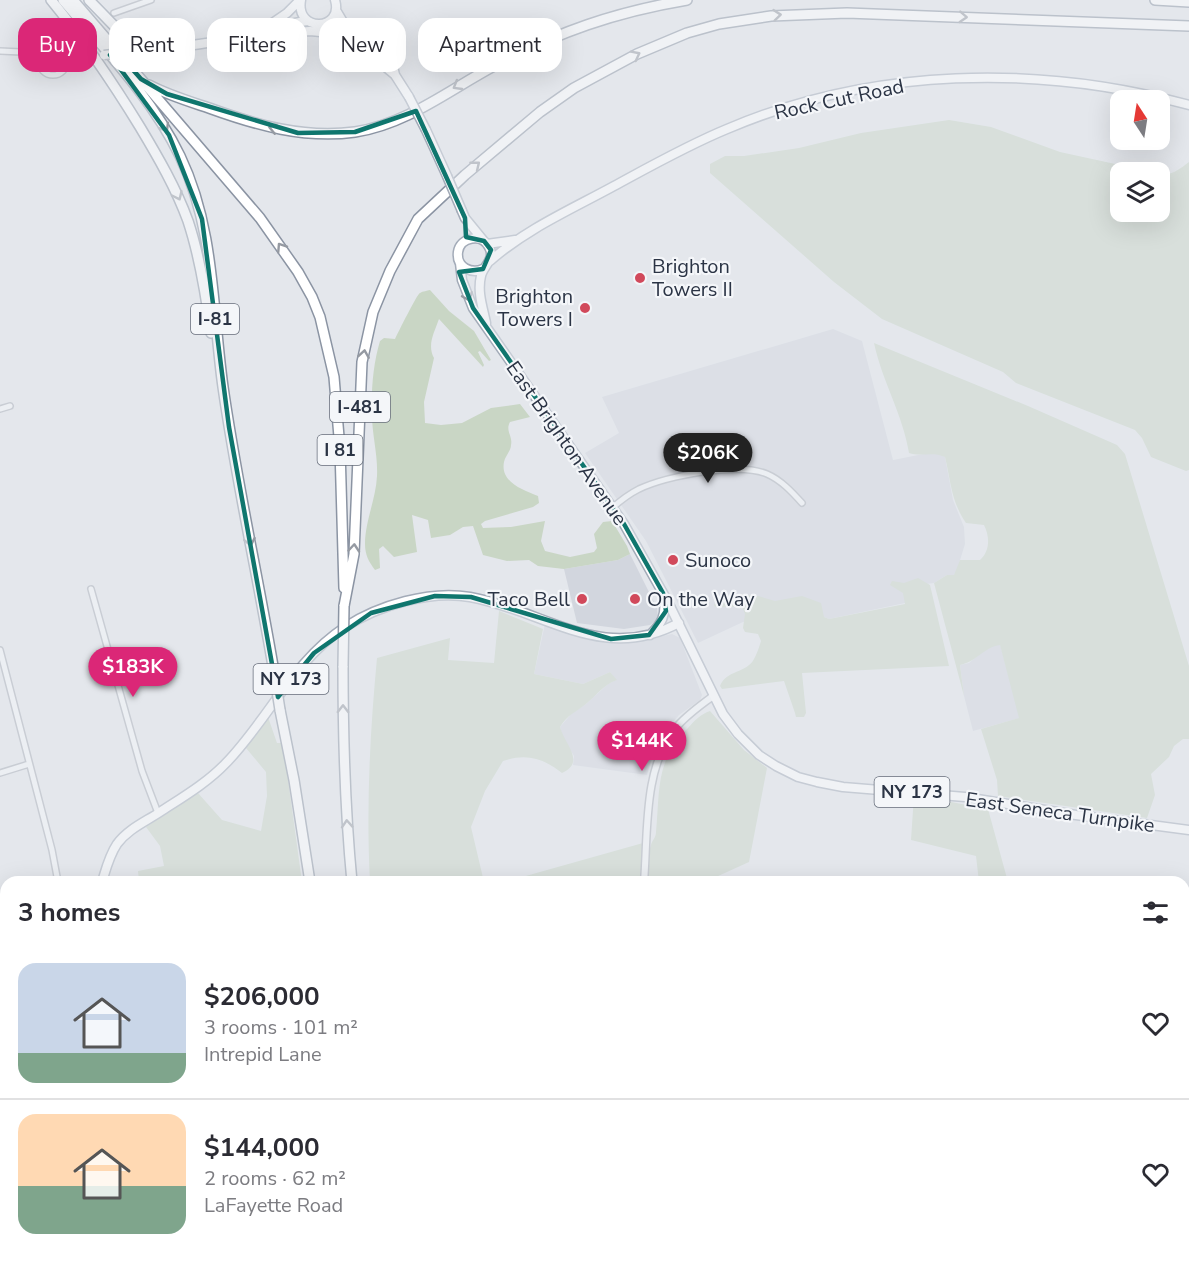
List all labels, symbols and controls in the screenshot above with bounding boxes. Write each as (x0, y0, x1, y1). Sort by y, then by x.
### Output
one-way arrow (773, 9, 782, 22)
one-way arrow (959, 10, 968, 23)
chip: Buy (18, 18, 97, 72)
chip: Rent (109, 18, 195, 72)
chip: Filters (207, 18, 307, 72)
chip: New (319, 18, 406, 72)
chip: Apartment (418, 18, 562, 72)
one-way arrow (630, 51, 640, 62)
street label: Rock Cut Road (772, 73, 906, 126)
one-way arrow (453, 79, 463, 91)
north arrow (1110, 90, 1170, 150)
map controls (1110, 90, 1170, 222)
one-way arrow (157, 122, 169, 132)
one-way arrow (268, 122, 278, 135)
one-way arrow (469, 162, 480, 173)
button: layers (1110, 162, 1170, 222)
one-way arrow (170, 190, 182, 201)
one-way arrow (278, 243, 289, 254)
place label: Brighton Towers II (652, 253, 733, 303)
marker: Brighton Towers II (633, 271, 647, 285)
place label: Brighton Towers I (495, 283, 573, 333)
one-way arrow (461, 290, 473, 301)
marker: Brighton Towers I (578, 301, 592, 315)
road number: I-81 (191, 304, 239, 334)
one-way arrow (357, 349, 369, 358)
street label: East Brighton Avenue (500, 356, 634, 531)
road number: I-481 (330, 392, 390, 422)
pin: $206K (666, 433, 750, 484)
road number: I 81 (318, 435, 362, 465)
text: $206K (677, 439, 739, 466)
one-way arrow (243, 537, 256, 547)
one-way arrow (347, 544, 360, 553)
place label: Sunoco (685, 547, 751, 574)
marker: Sunoco (666, 553, 680, 567)
place label: Taco Bell (488, 586, 570, 613)
place label: On the Way (647, 586, 755, 613)
marker: Taco Bell (575, 592, 589, 606)
marker: On the Way (628, 592, 642, 606)
pin: $183K (91, 647, 175, 698)
text: $183K (102, 653, 164, 680)
road number: NY 173 (254, 664, 328, 694)
one-way arrow (337, 704, 349, 713)
pin: $144K (600, 721, 684, 772)
text: $144K (611, 727, 673, 754)
road number: NY 173 (874, 777, 950, 807)
street label: East Seneca Turnpike (964, 786, 1156, 839)
one-way arrow (340, 819, 353, 828)
text: 3 homes (18, 895, 120, 930)
icon: filters (1139, 896, 1172, 929)
text: $206,000 (204, 979, 320, 1014)
icon: home (66, 987, 138, 1059)
icon: heart (1139, 1007, 1172, 1040)
text: 3 rooms · 101 m² (204, 1014, 358, 1041)
text: Intrepid Lane (204, 1041, 322, 1068)
text: $144,000 (204, 1130, 320, 1165)
icon: home (66, 1138, 138, 1210)
icon: heart (1139, 1158, 1172, 1191)
text: 2 rooms · 62 m² (204, 1165, 346, 1192)
text: LaFayette Road (204, 1192, 343, 1219)

